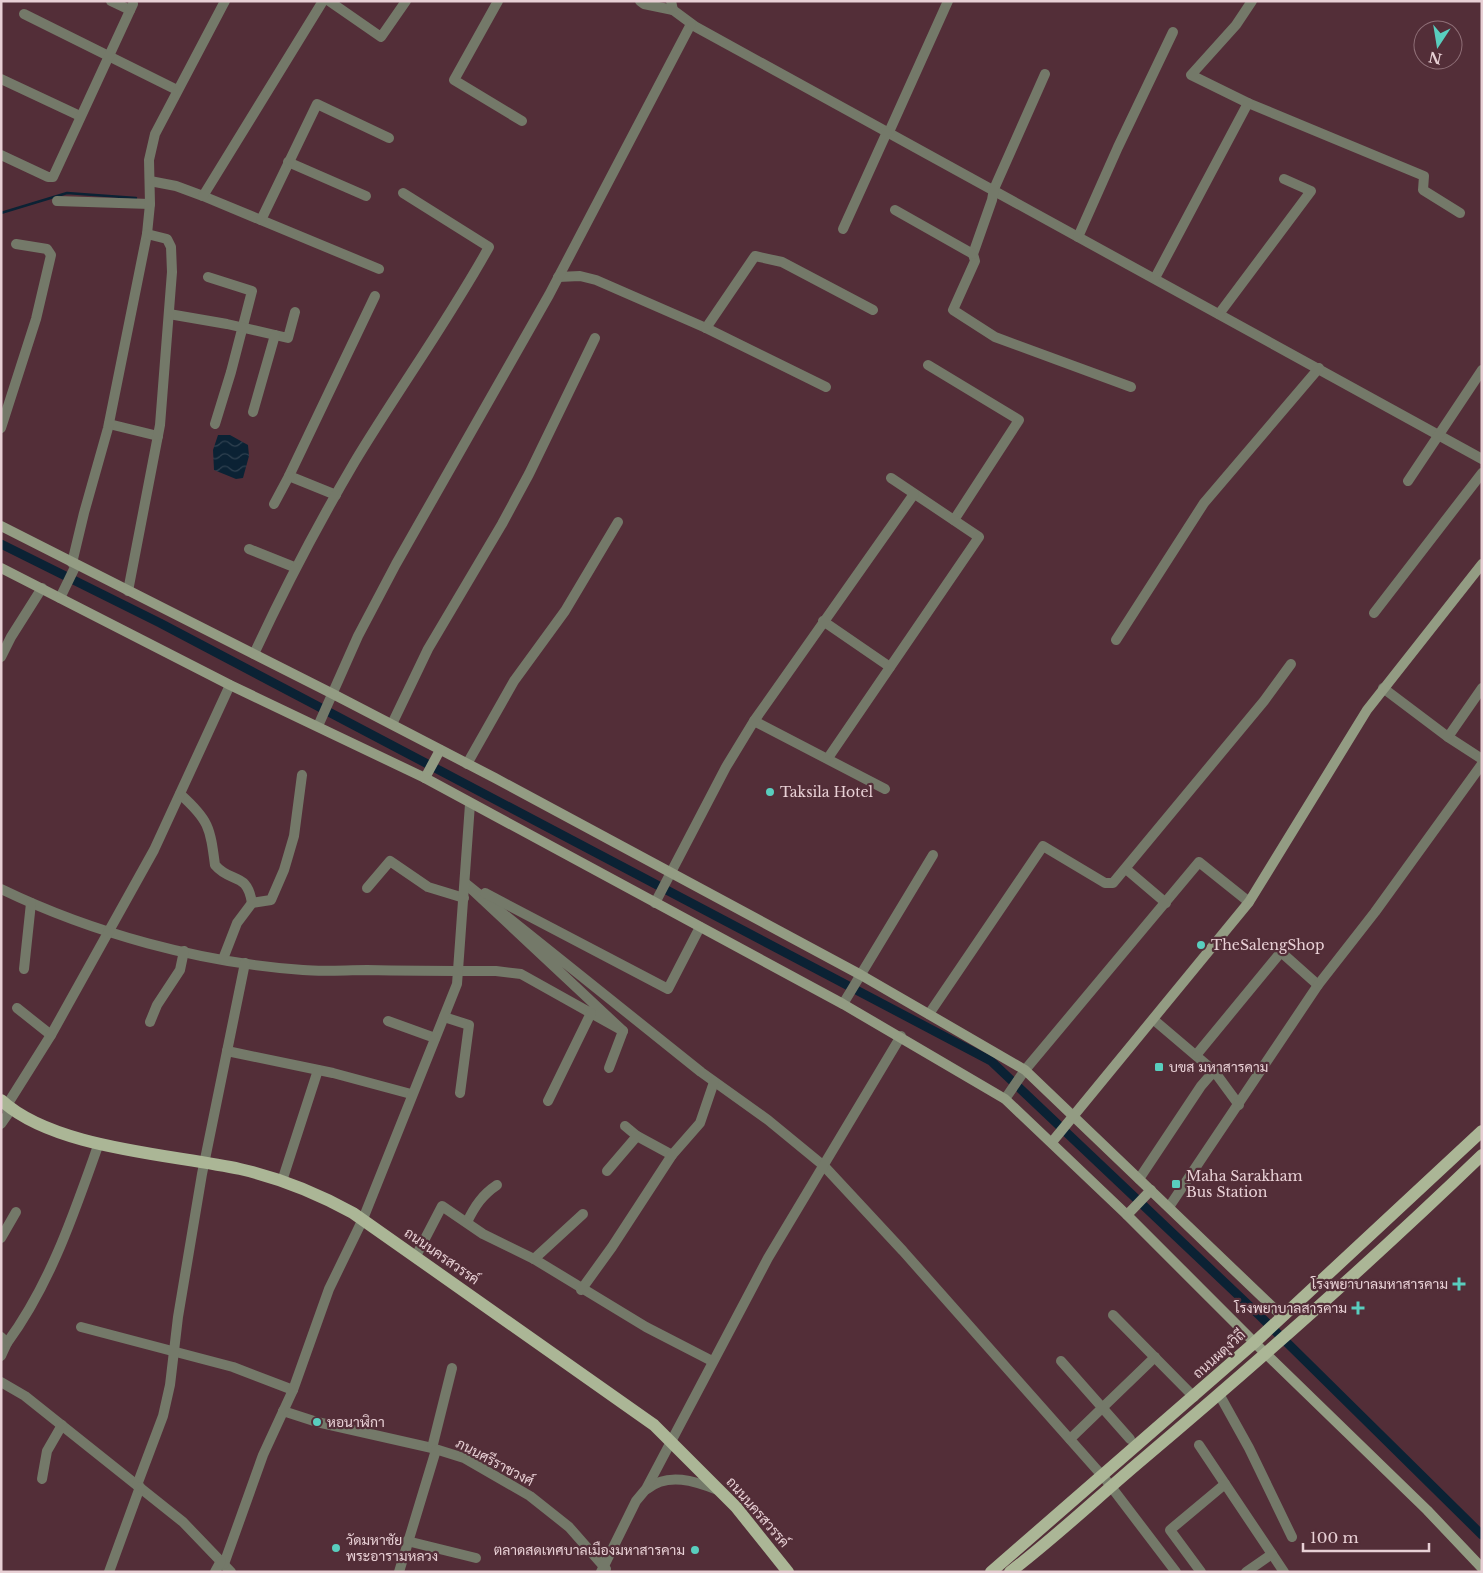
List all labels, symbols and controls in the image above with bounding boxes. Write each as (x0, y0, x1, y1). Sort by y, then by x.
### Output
north arrow (1413, 20, 1463, 70)
text: N (1427, 48, 1444, 68)
place label: Taksila Hotel (780, 783, 874, 801)
marker: Taksila Hotel (764, 786, 776, 798)
place label: TheSalengShop (1211, 936, 1325, 954)
marker: TheSalengShop (1195, 939, 1207, 951)
place label: บขส มหาสารคาม (1169, 1058, 1268, 1076)
marker: บขส มหาสารคาม (1153, 1061, 1165, 1073)
place label: Maha Sarakham Bus Station (1186, 1167, 1303, 1201)
marker: Maha Sarakham Bus Station (1170, 1178, 1182, 1190)
street label: ถนนนครสวรรค์ (401, 1224, 483, 1288)
place label: โรงพยาบาลมหาสารคาม (1310, 1275, 1448, 1293)
marker: โรงพยาบาลมหาสารคาม (1452, 1277, 1466, 1291)
place label: โรงพยาบาลสารคาม (1233, 1299, 1347, 1317)
marker: โรงพยาบาลสารคาม (1351, 1301, 1365, 1315)
street label: ถนนผดุงวิถี (1189, 1326, 1250, 1383)
place label: หอนาฬิกา (327, 1413, 385, 1431)
marker: หอนาฬิกา (311, 1416, 323, 1428)
street label: ภนนศรีราชวงศ์ (453, 1434, 537, 1490)
street label: ถนนนครสวรรค์ (723, 1473, 793, 1551)
scale bar (1303, 1520, 1429, 1552)
text: 100 m (1310, 1528, 1359, 1547)
place label: วัดมหาชัย พระอารามหลวง (346, 1531, 438, 1565)
place label: ตลาดสดเทศบาลเมืองมหาสารคาม (494, 1541, 685, 1559)
marker: วัดมหาชัย พระอารามหลวง (330, 1542, 342, 1554)
marker: ตลาดสดเทศบาลเมืองมหาสารคาม (689, 1544, 701, 1556)

